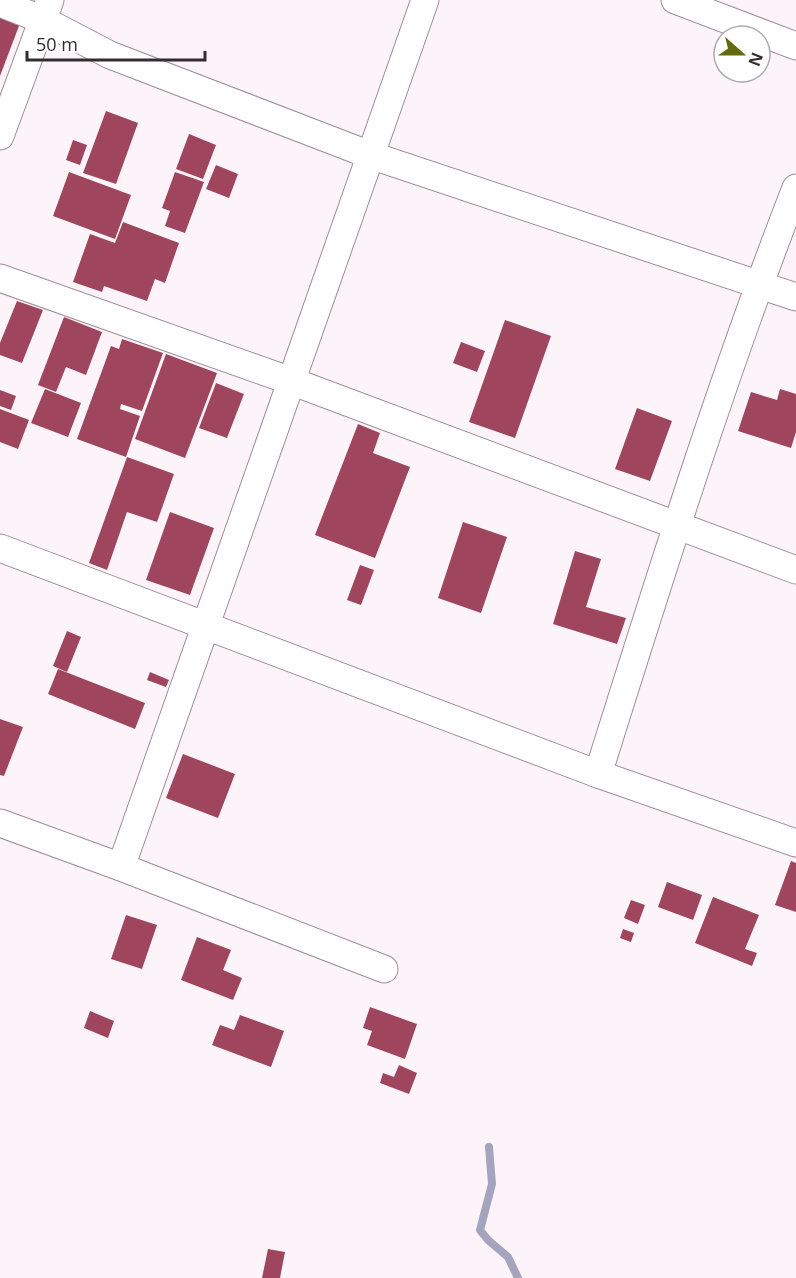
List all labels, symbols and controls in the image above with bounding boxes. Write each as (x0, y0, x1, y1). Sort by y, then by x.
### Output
scale bar (27, 24, 206, 62)
north arrow (712, 24, 772, 84)
text: 50 m (36, 32, 78, 56)
text: N (743, 49, 769, 69)

